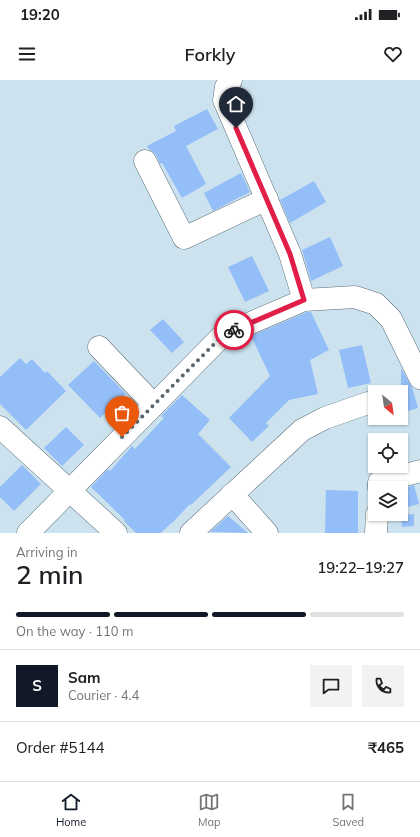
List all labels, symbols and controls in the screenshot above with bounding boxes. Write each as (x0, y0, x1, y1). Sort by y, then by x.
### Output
text: 19:20 (20, 5, 60, 24)
icon: menu (16, 43, 38, 65)
text: Forkly (185, 43, 235, 66)
icon: heart (382, 43, 404, 65)
pin (219, 87, 253, 128)
icon: home (225, 93, 247, 115)
courier (214, 310, 254, 350)
icon: bike (223, 319, 245, 341)
north arrow (368, 385, 408, 425)
map controls (368, 385, 408, 521)
pin (105, 396, 139, 437)
icon: bag (111, 402, 133, 424)
button: locate (368, 433, 408, 473)
button: layers (368, 481, 408, 521)
text: Arriving in (16, 544, 78, 560)
text: 2 min (16, 558, 84, 591)
text: 19:22–19:27 (317, 558, 404, 577)
text: On the way · 110 m (16, 623, 133, 639)
button: chat (310, 665, 352, 707)
button: phone (362, 665, 404, 707)
text: Sam (68, 668, 100, 687)
text: S (32, 676, 42, 695)
text: Courier · 4.4 (68, 687, 139, 703)
text: Order #5144 (16, 738, 104, 757)
text: ₹465 (368, 738, 404, 757)
tab: Home (56, 791, 86, 829)
tab: Map (198, 791, 221, 829)
tab: Saved (332, 791, 364, 829)

